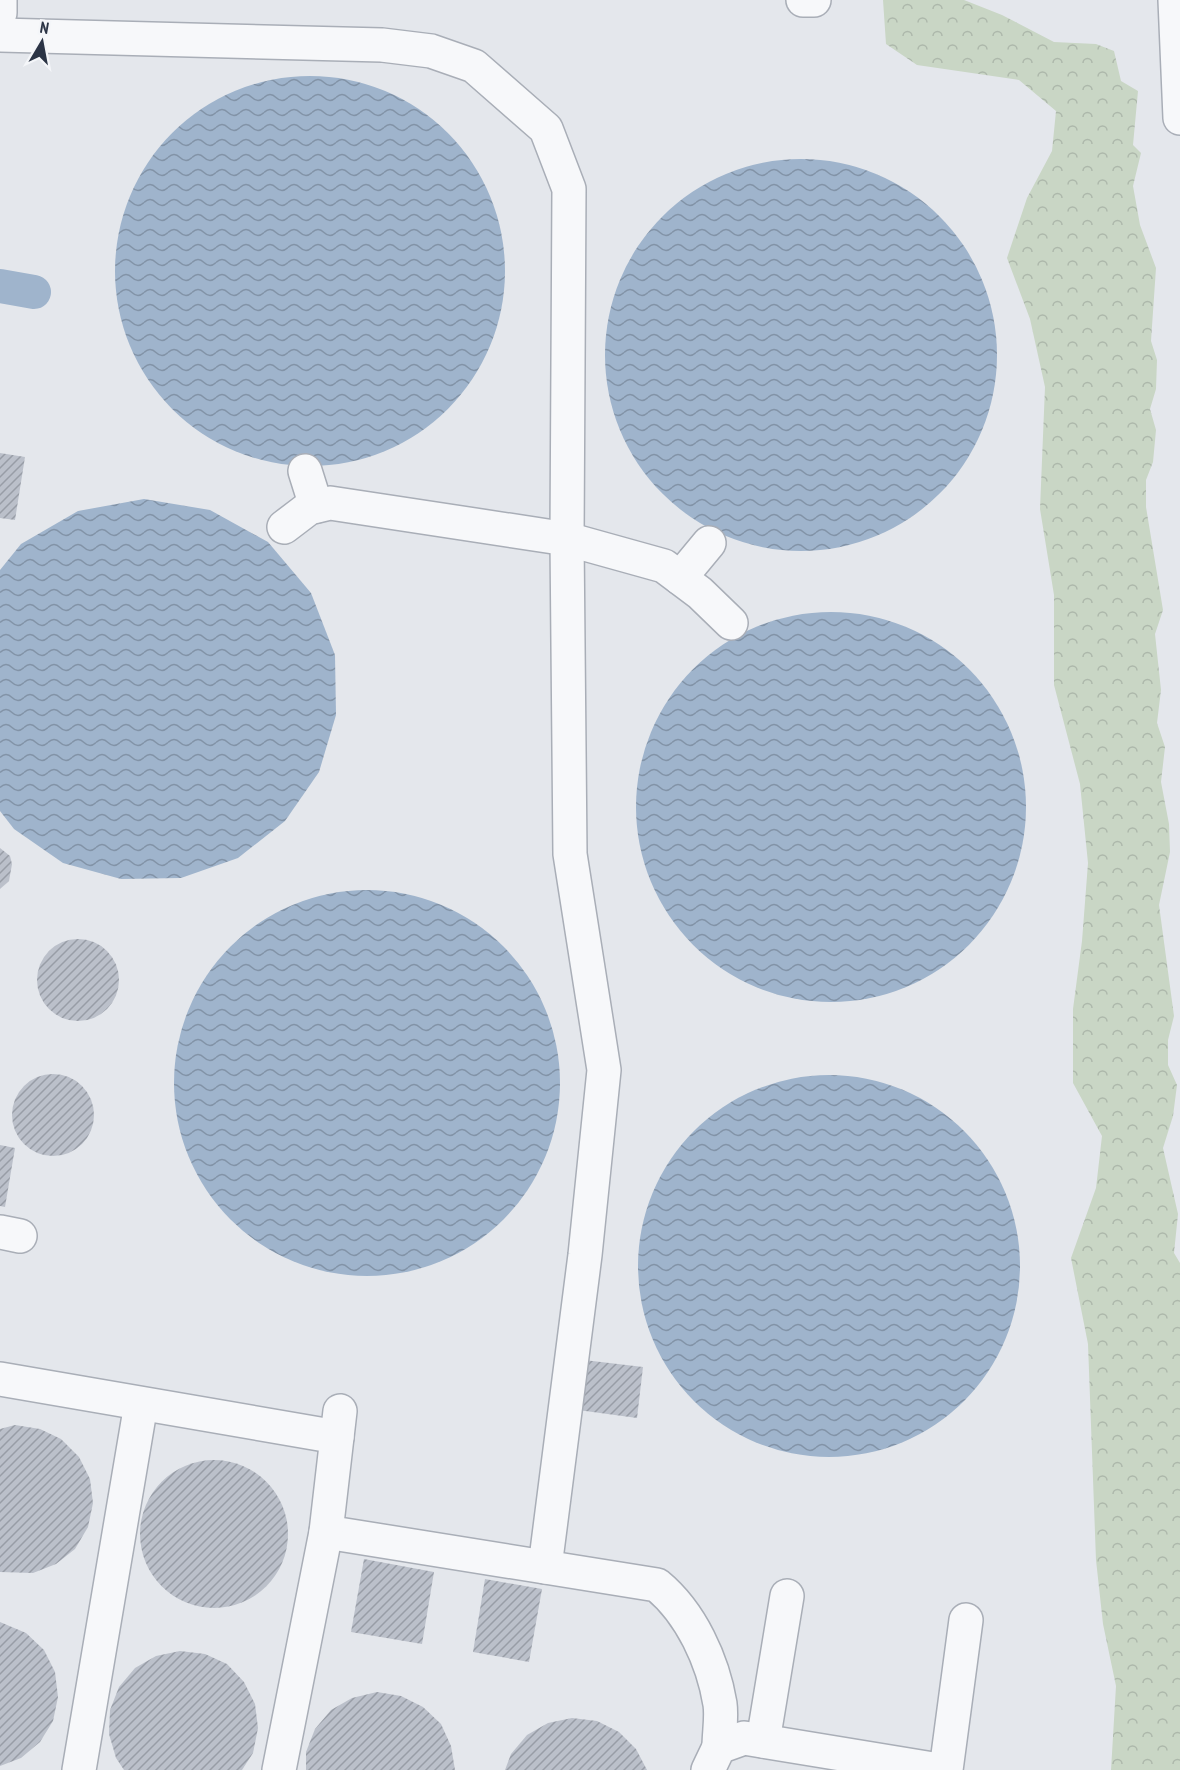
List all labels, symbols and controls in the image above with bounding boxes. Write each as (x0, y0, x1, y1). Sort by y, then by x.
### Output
north arrow (12, 12, 72, 72)
text: N (39, 17, 51, 38)

